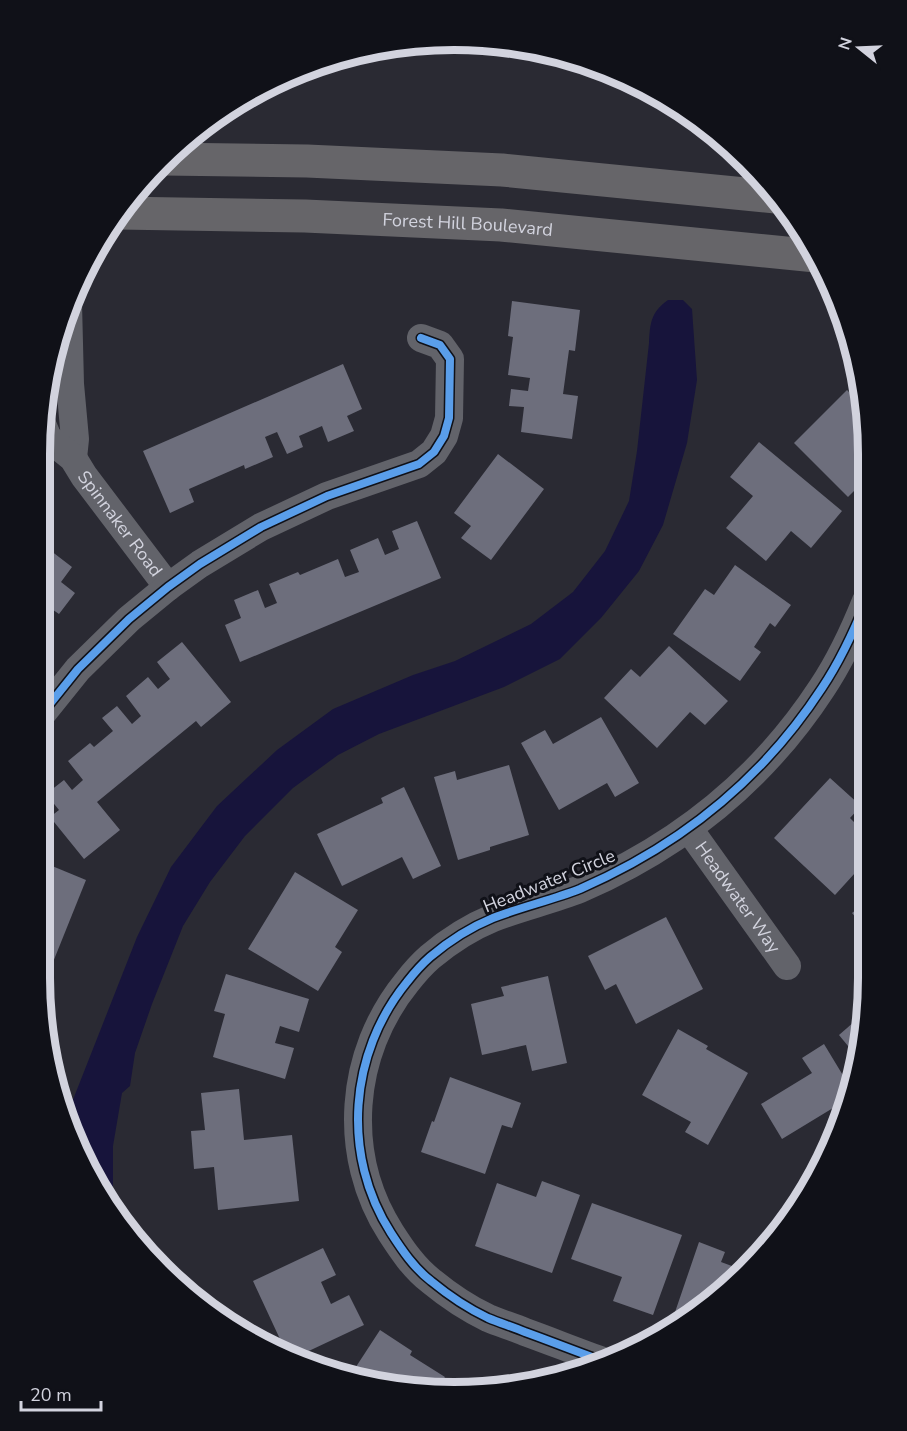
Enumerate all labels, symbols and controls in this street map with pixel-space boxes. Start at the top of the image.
north arrow [829,18,889,78]
text: N [833,35,858,53]
street label: Forest Hill Boulevard [382,208,554,242]
street label: Spinnaker Road [72,466,168,582]
street label: Headwater Way [690,837,787,959]
street label: Headwater Circle [479,844,619,918]
scale bar [21,1374,100,1412]
text: 20 m [30,1383,72,1407]

